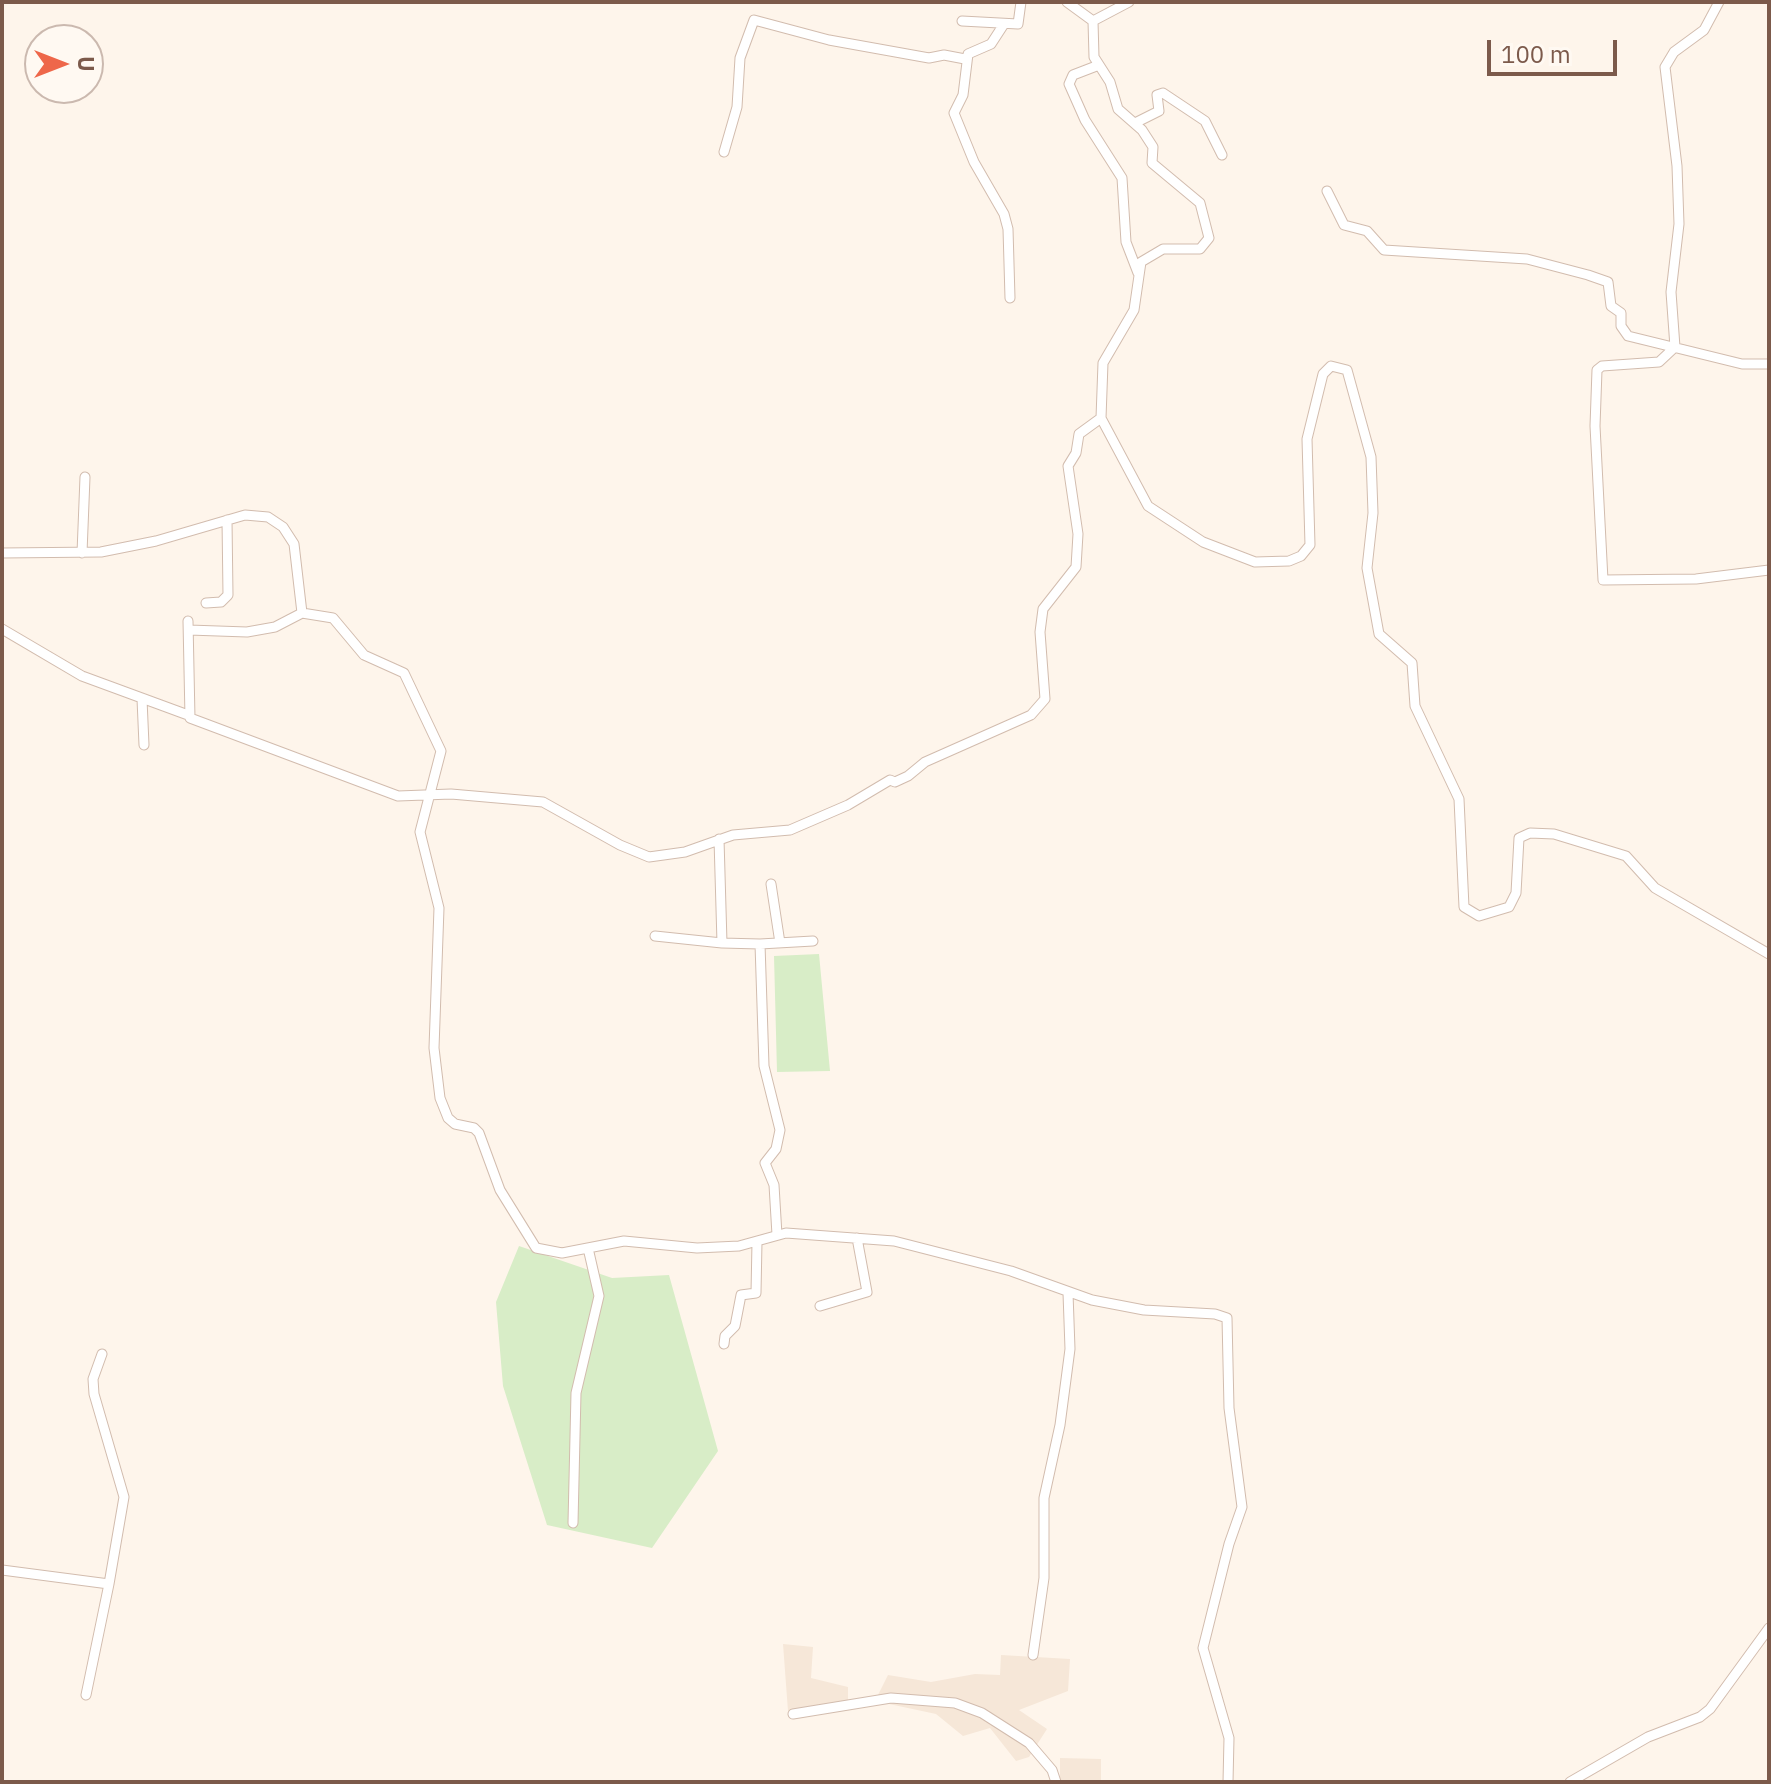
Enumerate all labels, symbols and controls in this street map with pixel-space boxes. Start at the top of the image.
north arrow [24,24,104,104]
scale bar [1491,24,1621,74]
text: 100 m [1501,38,1571,70]
text: U [72,56,101,72]

